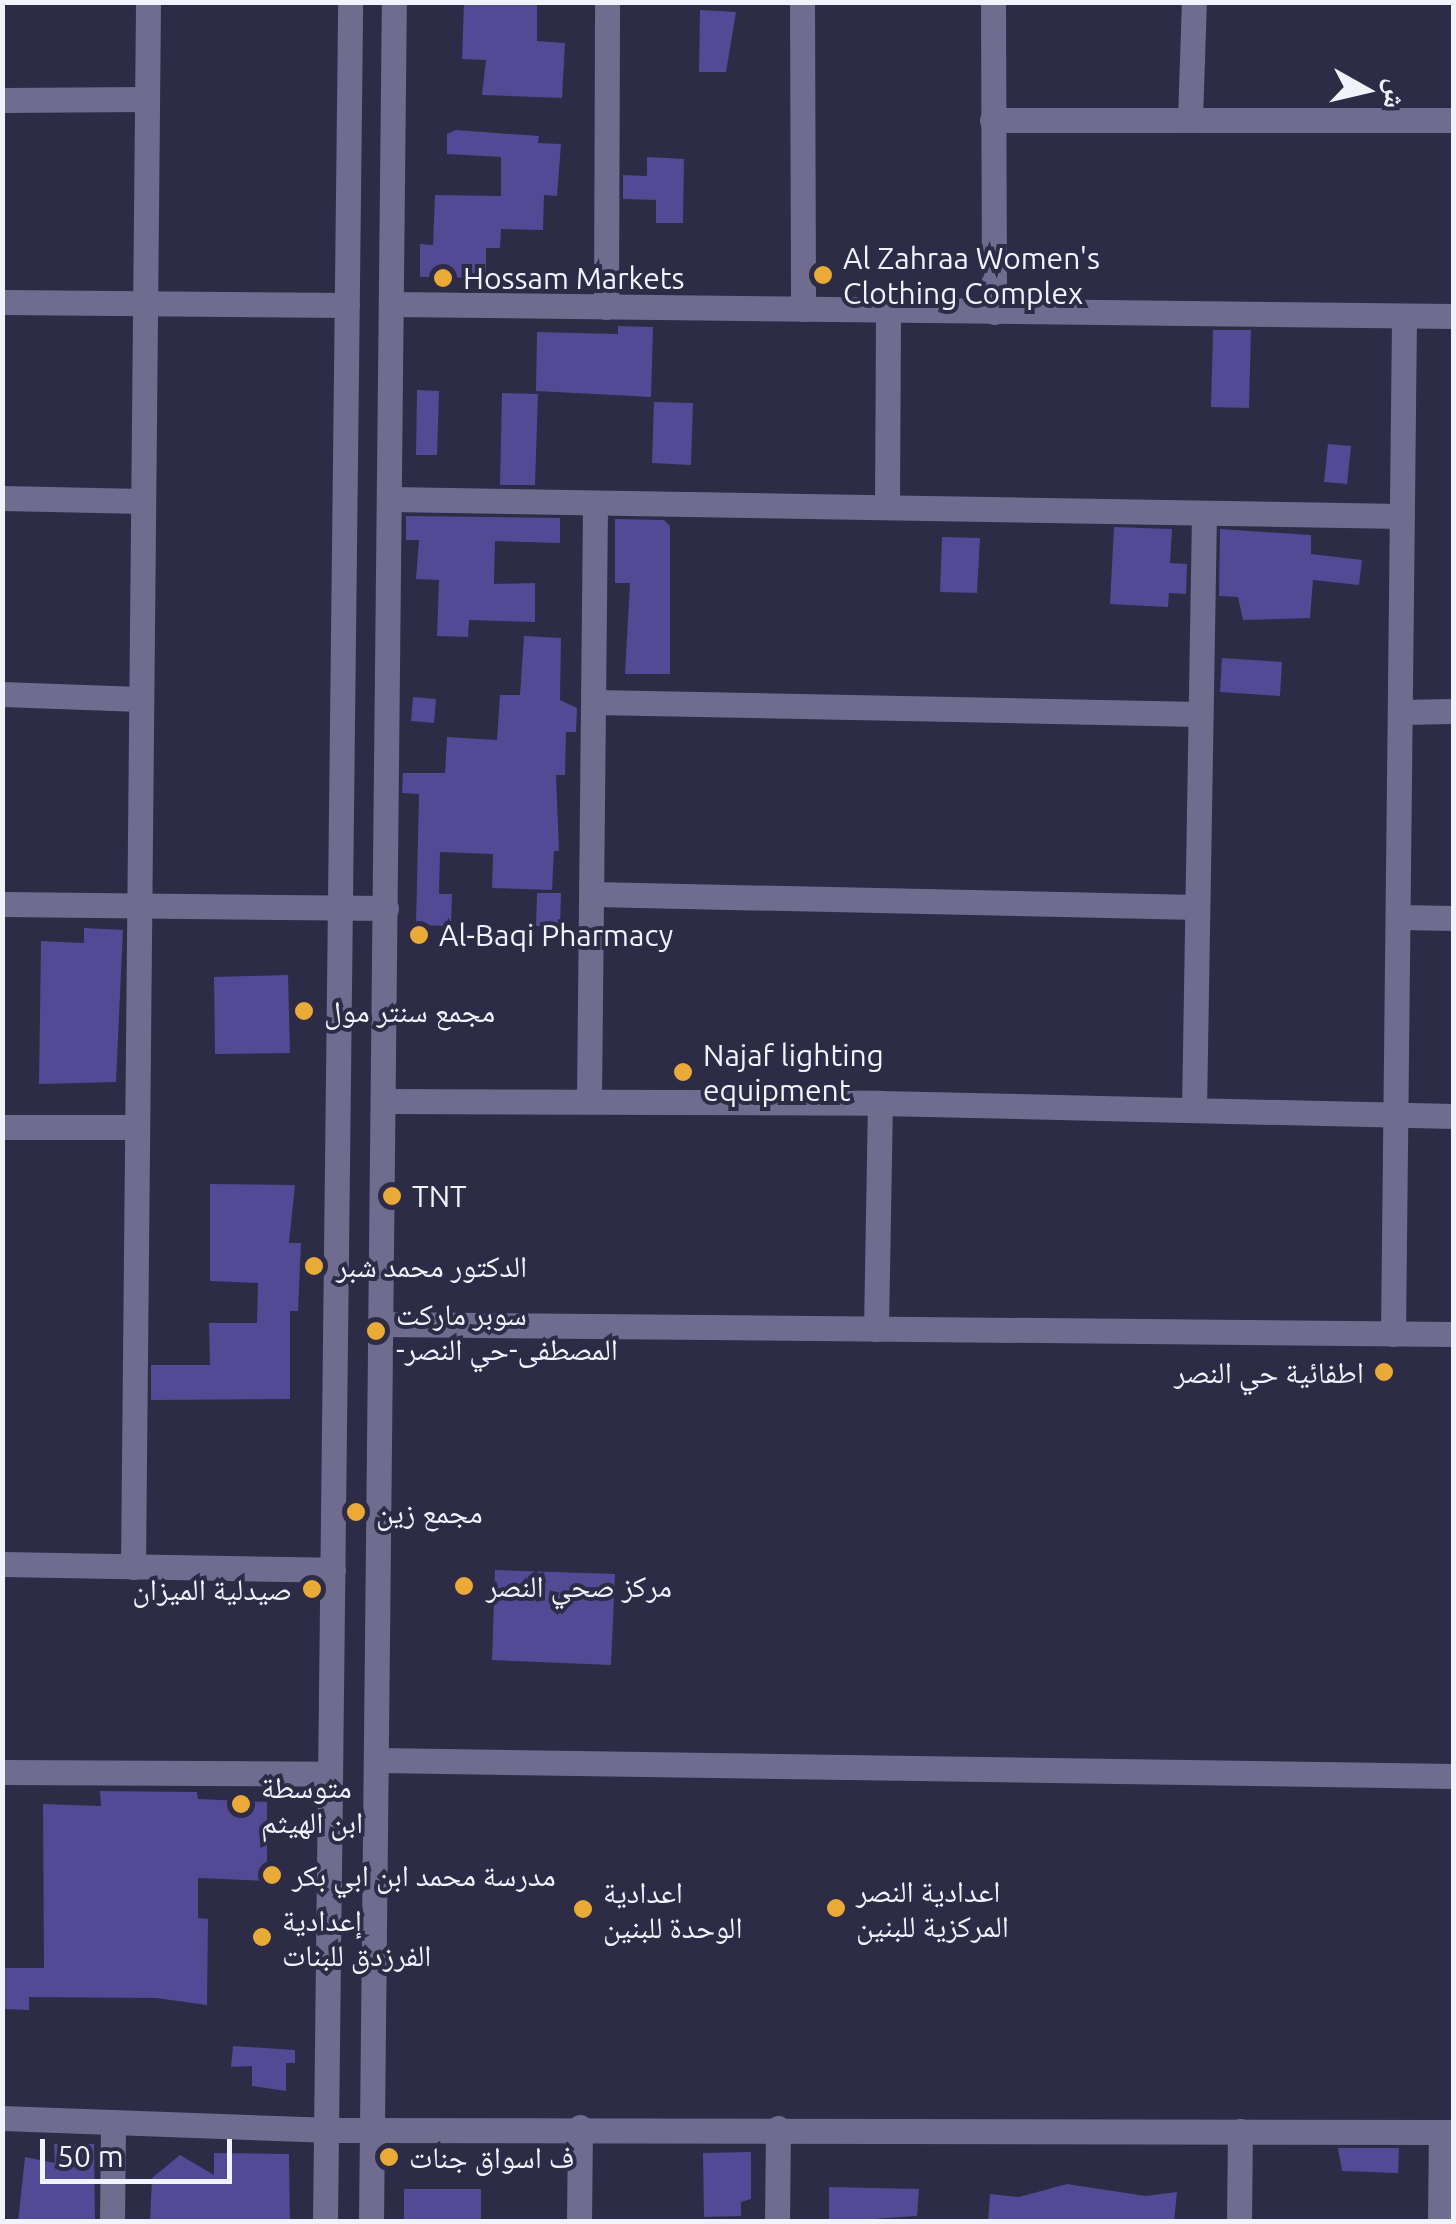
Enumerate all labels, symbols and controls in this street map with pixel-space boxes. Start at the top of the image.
north arrow [1316,40,1416,140]
text: ش [1379,77,1414,111]
place label: Al Zahraa Women's Clothing Complex [843,240,1100,310]
place label: Hossam Markets [463,260,685,296]
marker: Al Zahraa Women's Clothing Complex [812,264,834,286]
marker: Hossam Markets [432,267,454,289]
place label: Al-Baqi Pharmacy [439,917,673,953]
marker: Al-Baqi Pharmacy [408,924,430,946]
place label: مجمع سنتر مول [324,993,495,1029]
marker: مجمع سنتر مول [293,1000,315,1022]
place label: Najaf lighting equipment [703,1037,884,1108]
marker: Najaf lighting equipment [672,1061,694,1083]
place label: TNT [412,1178,467,1214]
marker: TNT [381,1185,403,1207]
place label: الدكتور محمد شبر [336,1248,527,1284]
marker: الدكتور محمد شبر [301,1253,327,1279]
place label: سوبر ماركت -المصطفى-حي النصر [396,1296,618,1366]
marker: سوبر ماركت -المصطفى-حي النصر [365,1320,387,1342]
place label: اطفائية حي النصر [1174,1354,1364,1390]
marker: اطفائية حي النصر [1373,1361,1395,1383]
place label: مجمع زين [376,1494,483,1530]
marker: مجمع زين [345,1501,367,1523]
place label: مركز صحي النصر [486,1568,672,1604]
place label: صيدلية الميزان [132,1571,292,1607]
marker: مركز صحي النصر [451,1573,477,1599]
marker: صيدلية الميزان [301,1578,323,1600]
place label: متوسطة ابن الهيثم [261,1769,363,1840]
marker: متوسطة ابن الهيثم [230,1793,252,1815]
place label: مدرسة محمد ابن ابي بكر [292,1857,556,1893]
marker: مدرسة محمد ابن ابي بكر [261,1864,283,1886]
place label: اعدادية النصر المركزية للبنين [856,1873,1009,1944]
place label: اعدادية الوحدة للبنين [603,1874,743,1944]
marker: اعدادية النصر المركزية للبنين [825,1897,847,1919]
marker: اعدادية الوحدة للبنين [572,1898,594,1920]
place label: إعدادية الفرزدق للبنات [282,1902,431,1972]
marker: إعدادية الفرزدق للبنات [251,1926,273,1948]
scale bar [45,2119,238,2181]
text: 50 m [57,2139,124,2173]
place label: ف اسواق جنات [409,2139,574,2175]
marker: ف اسواق جنات [378,2146,400,2168]

